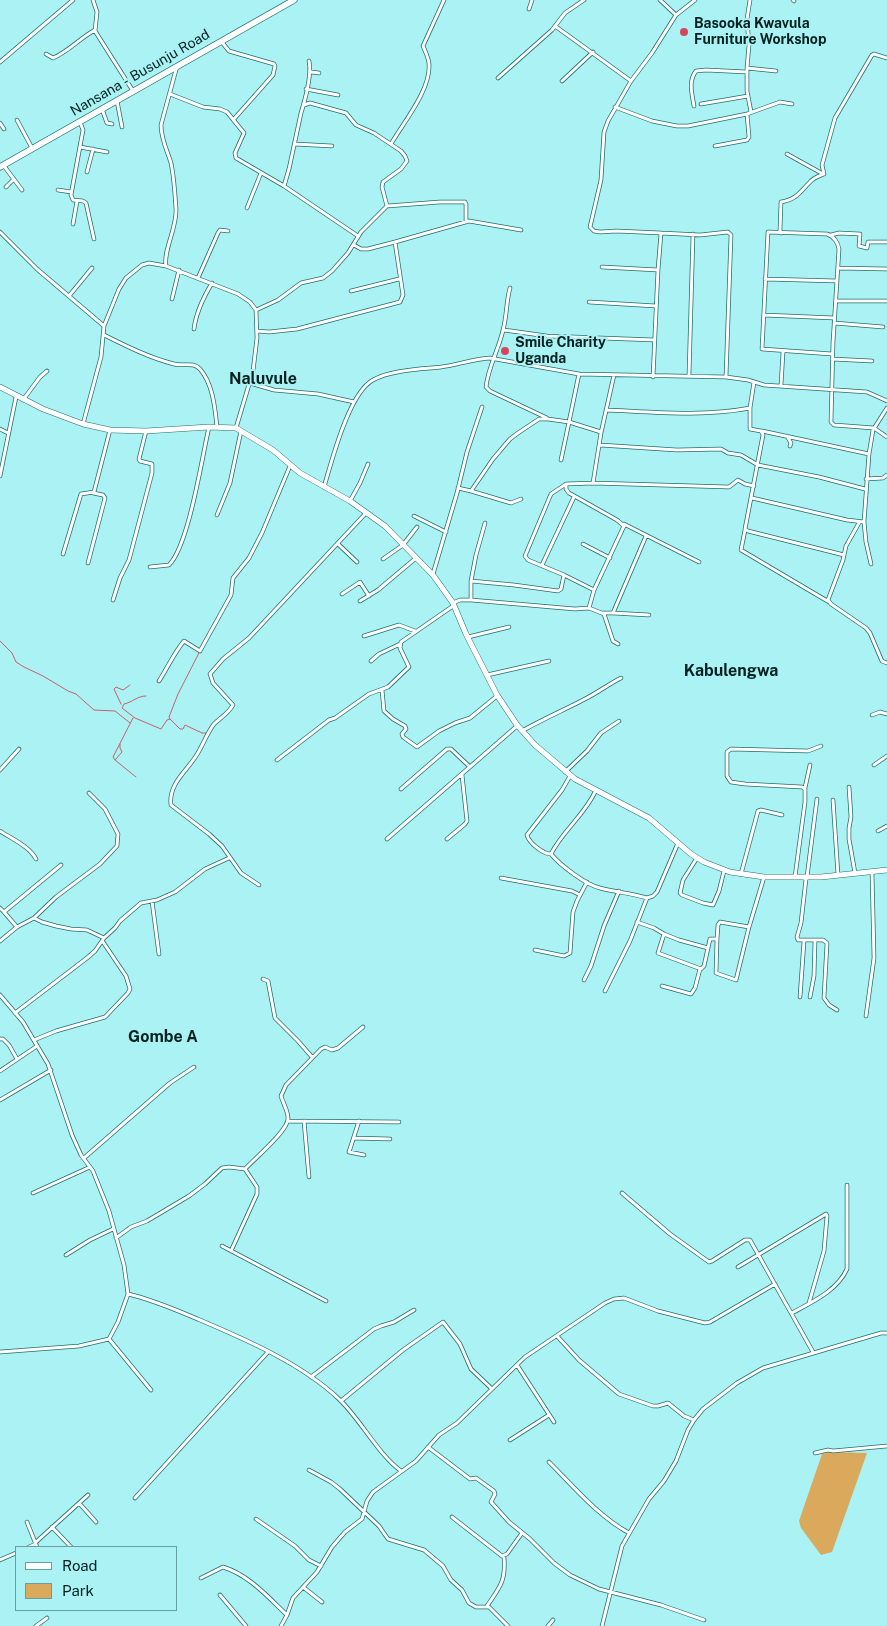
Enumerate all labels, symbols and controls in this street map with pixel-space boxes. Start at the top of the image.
place label: Basooka Kwavula Furniture Workshop [694,16,826,48]
street label: Nansana - Busunju Road [67,26,213,120]
marker: Basooka Kwavula Furniture Workshop [678,26,690,38]
place label: Smile Charity Uganda [515,335,606,368]
marker: Smile Charity Uganda [499,345,511,357]
district label: Naluvule [229,369,297,389]
district label: Kabulengwa [684,661,778,681]
district label: Gombe A [128,1027,198,1047]
legend [15,1546,178,1611]
text: Road [62,1557,98,1574]
text: Park [62,1582,94,1599]

